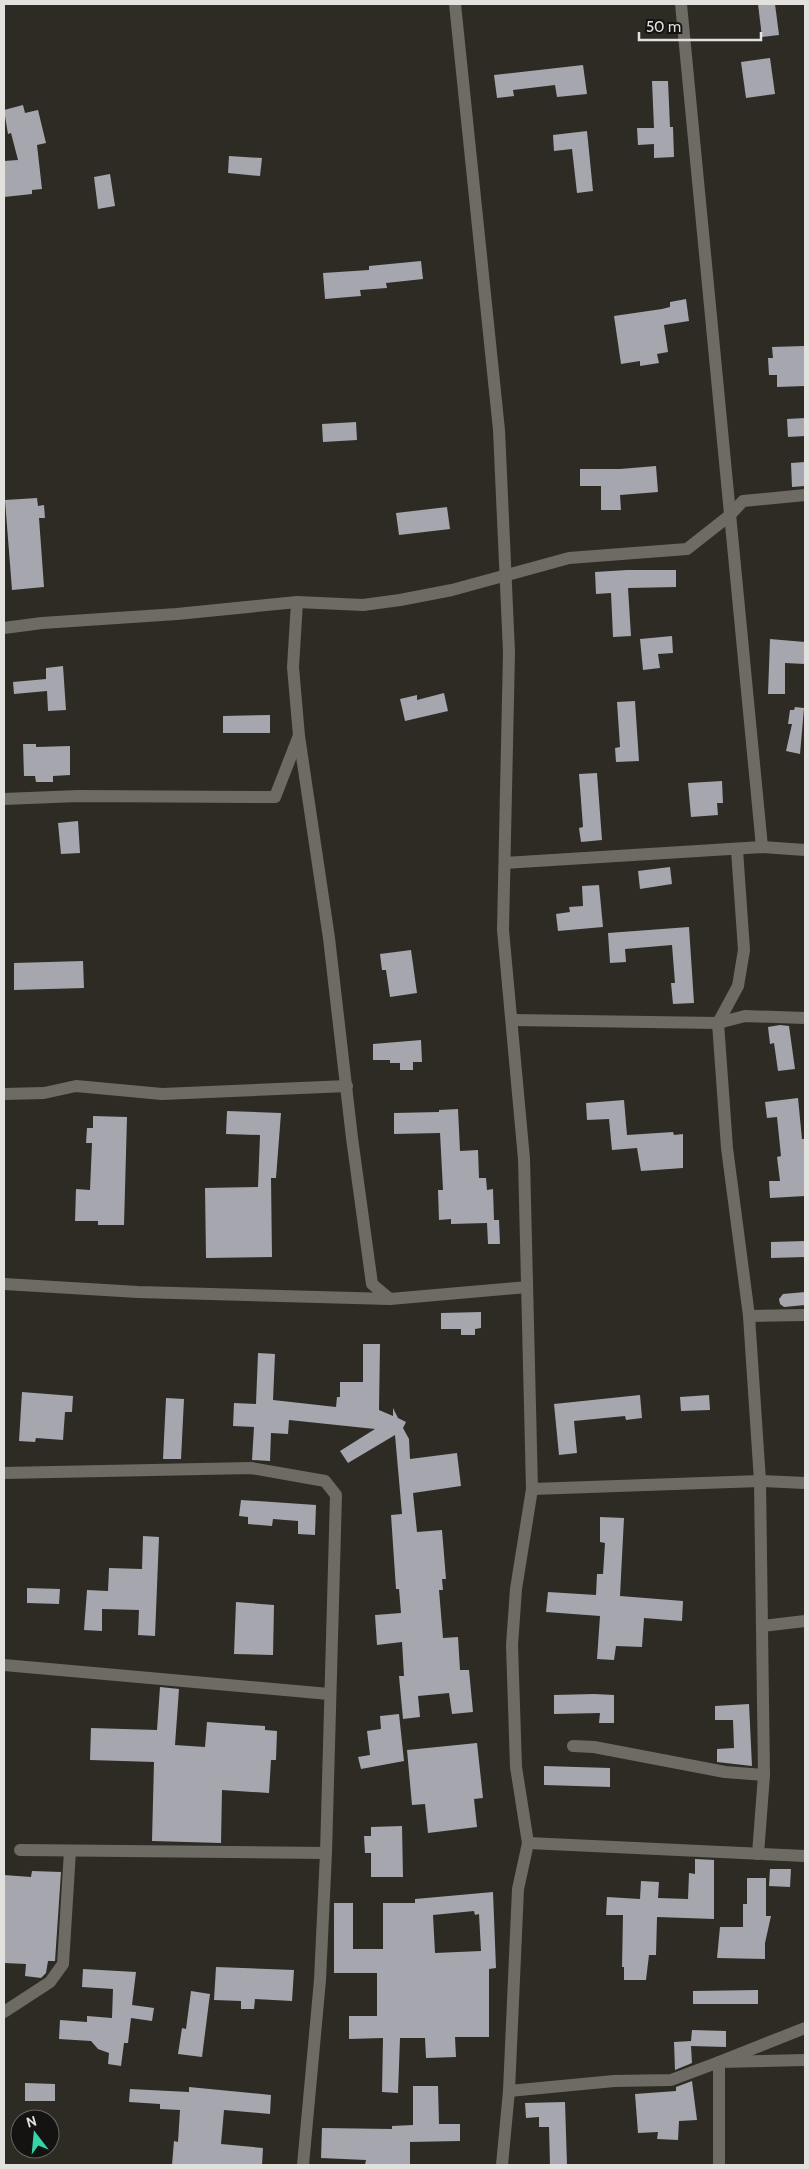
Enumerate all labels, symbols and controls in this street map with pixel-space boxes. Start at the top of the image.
scale bar [639,10,762,42]
text: 50 m [646,18,681,36]
north arrow [10,2109,60,2159]
text: N [24,2111,39,2132]

